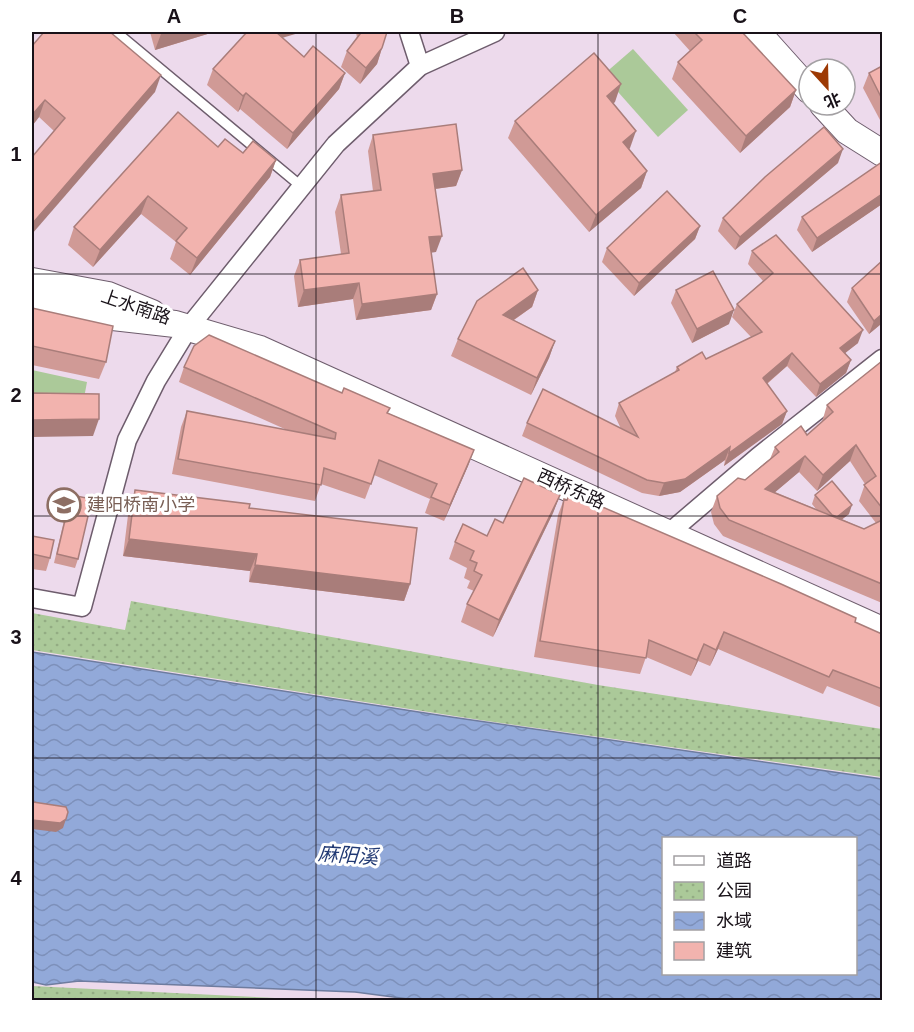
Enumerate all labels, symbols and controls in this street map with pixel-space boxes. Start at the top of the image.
text: A [167,5,181,27]
text: B [450,5,464,27]
text: C [733,5,747,27]
north arrow [797,57,857,117]
text: 北 [822,90,843,111]
text: 1 [10,143,22,165]
street label: 上水南路 [99,286,173,328]
text: 2 [10,384,22,406]
street label: 西桥东路 [534,465,608,513]
school or university icon: 建阳桥南小学 [46,487,82,523]
place label: 建阳桥南小学 [87,495,195,515]
text: 3 [10,626,22,648]
legend [662,837,857,975]
water label: 麻阳溪 [317,842,381,868]
text: 道路 [716,851,752,871]
text: 4 [10,867,22,889]
text: 公园 [716,881,752,901]
text: 水域 [716,911,752,931]
text: 建筑 [716,941,752,961]

